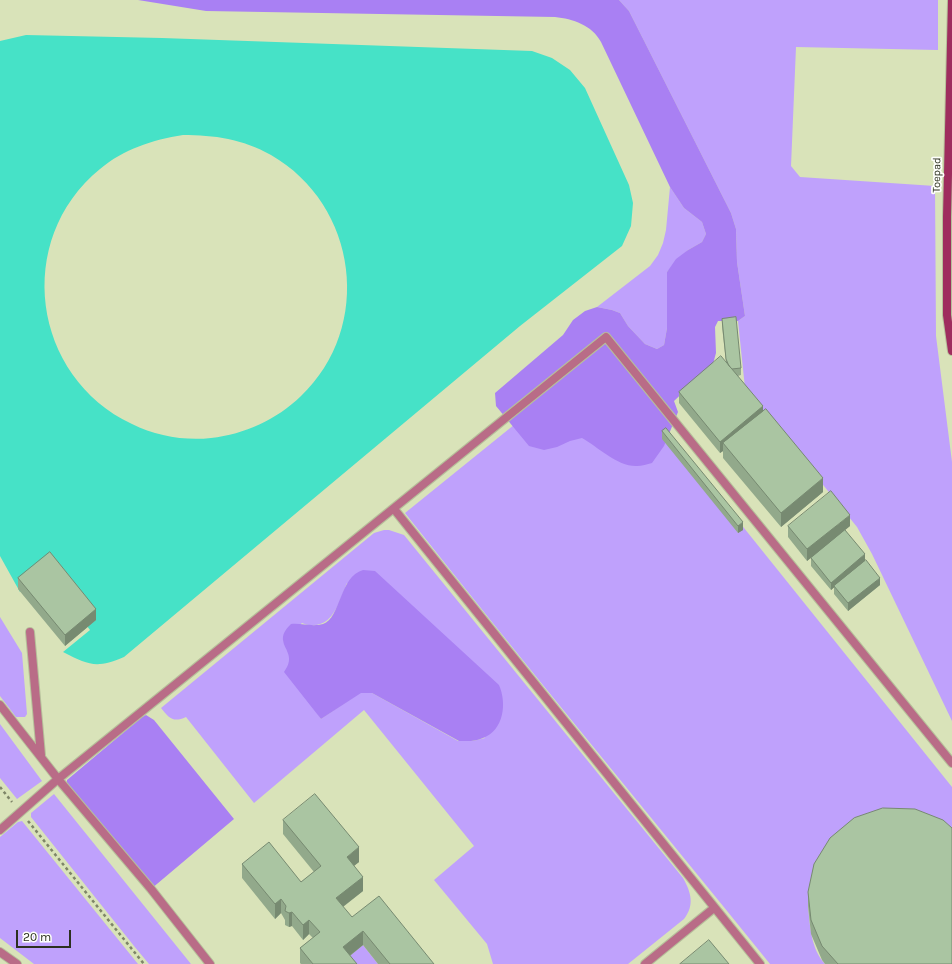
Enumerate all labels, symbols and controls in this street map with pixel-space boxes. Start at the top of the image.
street label: Toepad [930,157,944,193]
scale bar [18,922,73,948]
text: 20 m [23,930,51,944]

